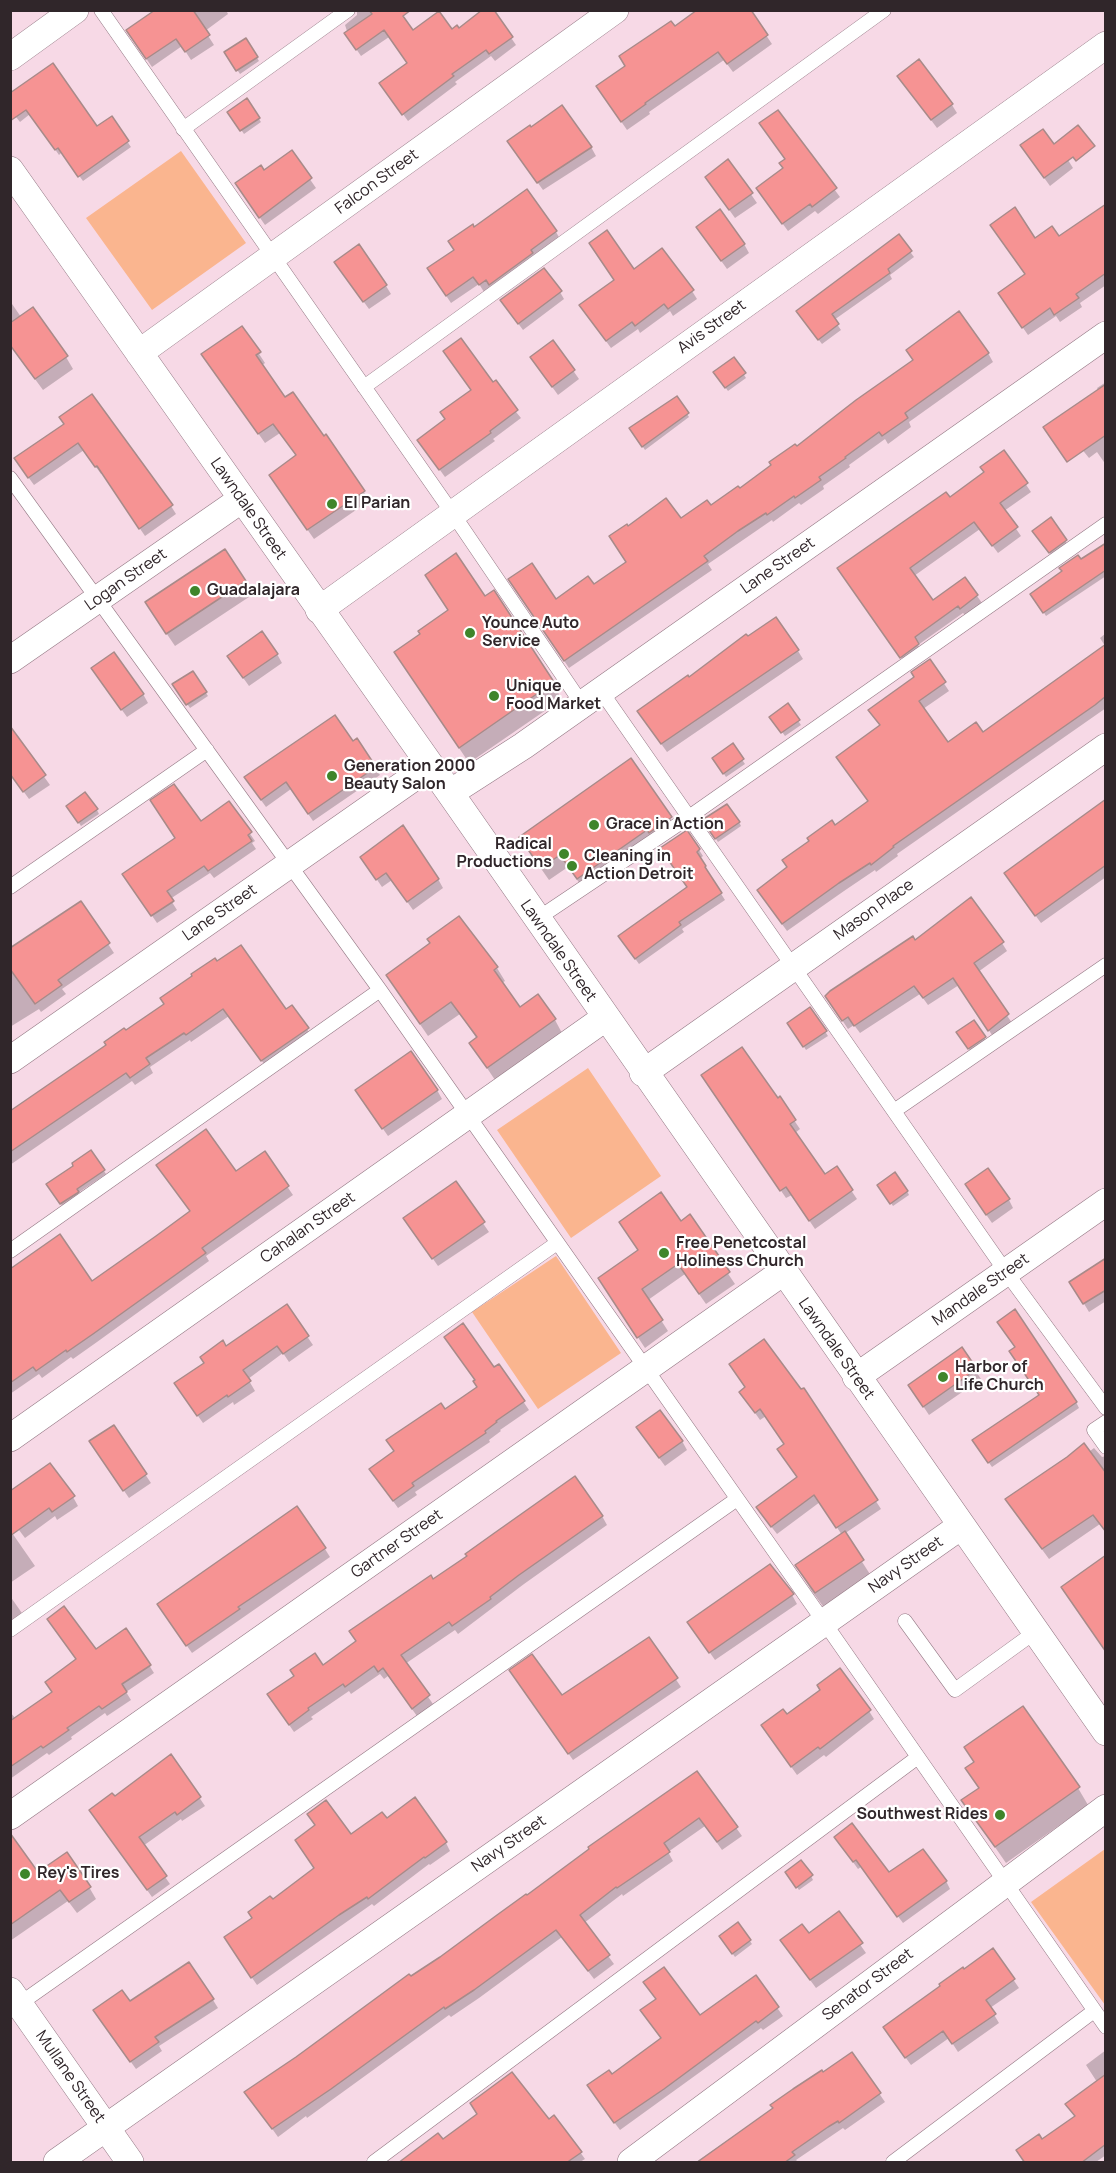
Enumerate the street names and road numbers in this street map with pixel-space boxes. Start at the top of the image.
street label: Falcon Street [332,145,422,219]
street label: Avis Street [674,296,750,358]
street label: Lawndale Street [206,454,290,564]
street label: Lane Street [737,533,819,599]
street label: Logan Street [81,545,171,615]
street label: Mason Place [830,875,918,945]
street label: Lane Street [179,880,261,946]
street label: Lawndale Street [516,896,600,1006]
street label: Cahalan Street [257,1188,359,1268]
street label: Mandale Street [929,1250,1033,1330]
street label: Lawndale Street [794,1294,878,1404]
street label: Gartner Street [348,1505,446,1583]
street label: Navy Street [865,1532,947,1598]
street label: Navy Street [468,1811,550,1877]
street label: Senator Street [819,1945,917,2025]
street label: Mullane Street [31,2027,109,2127]

